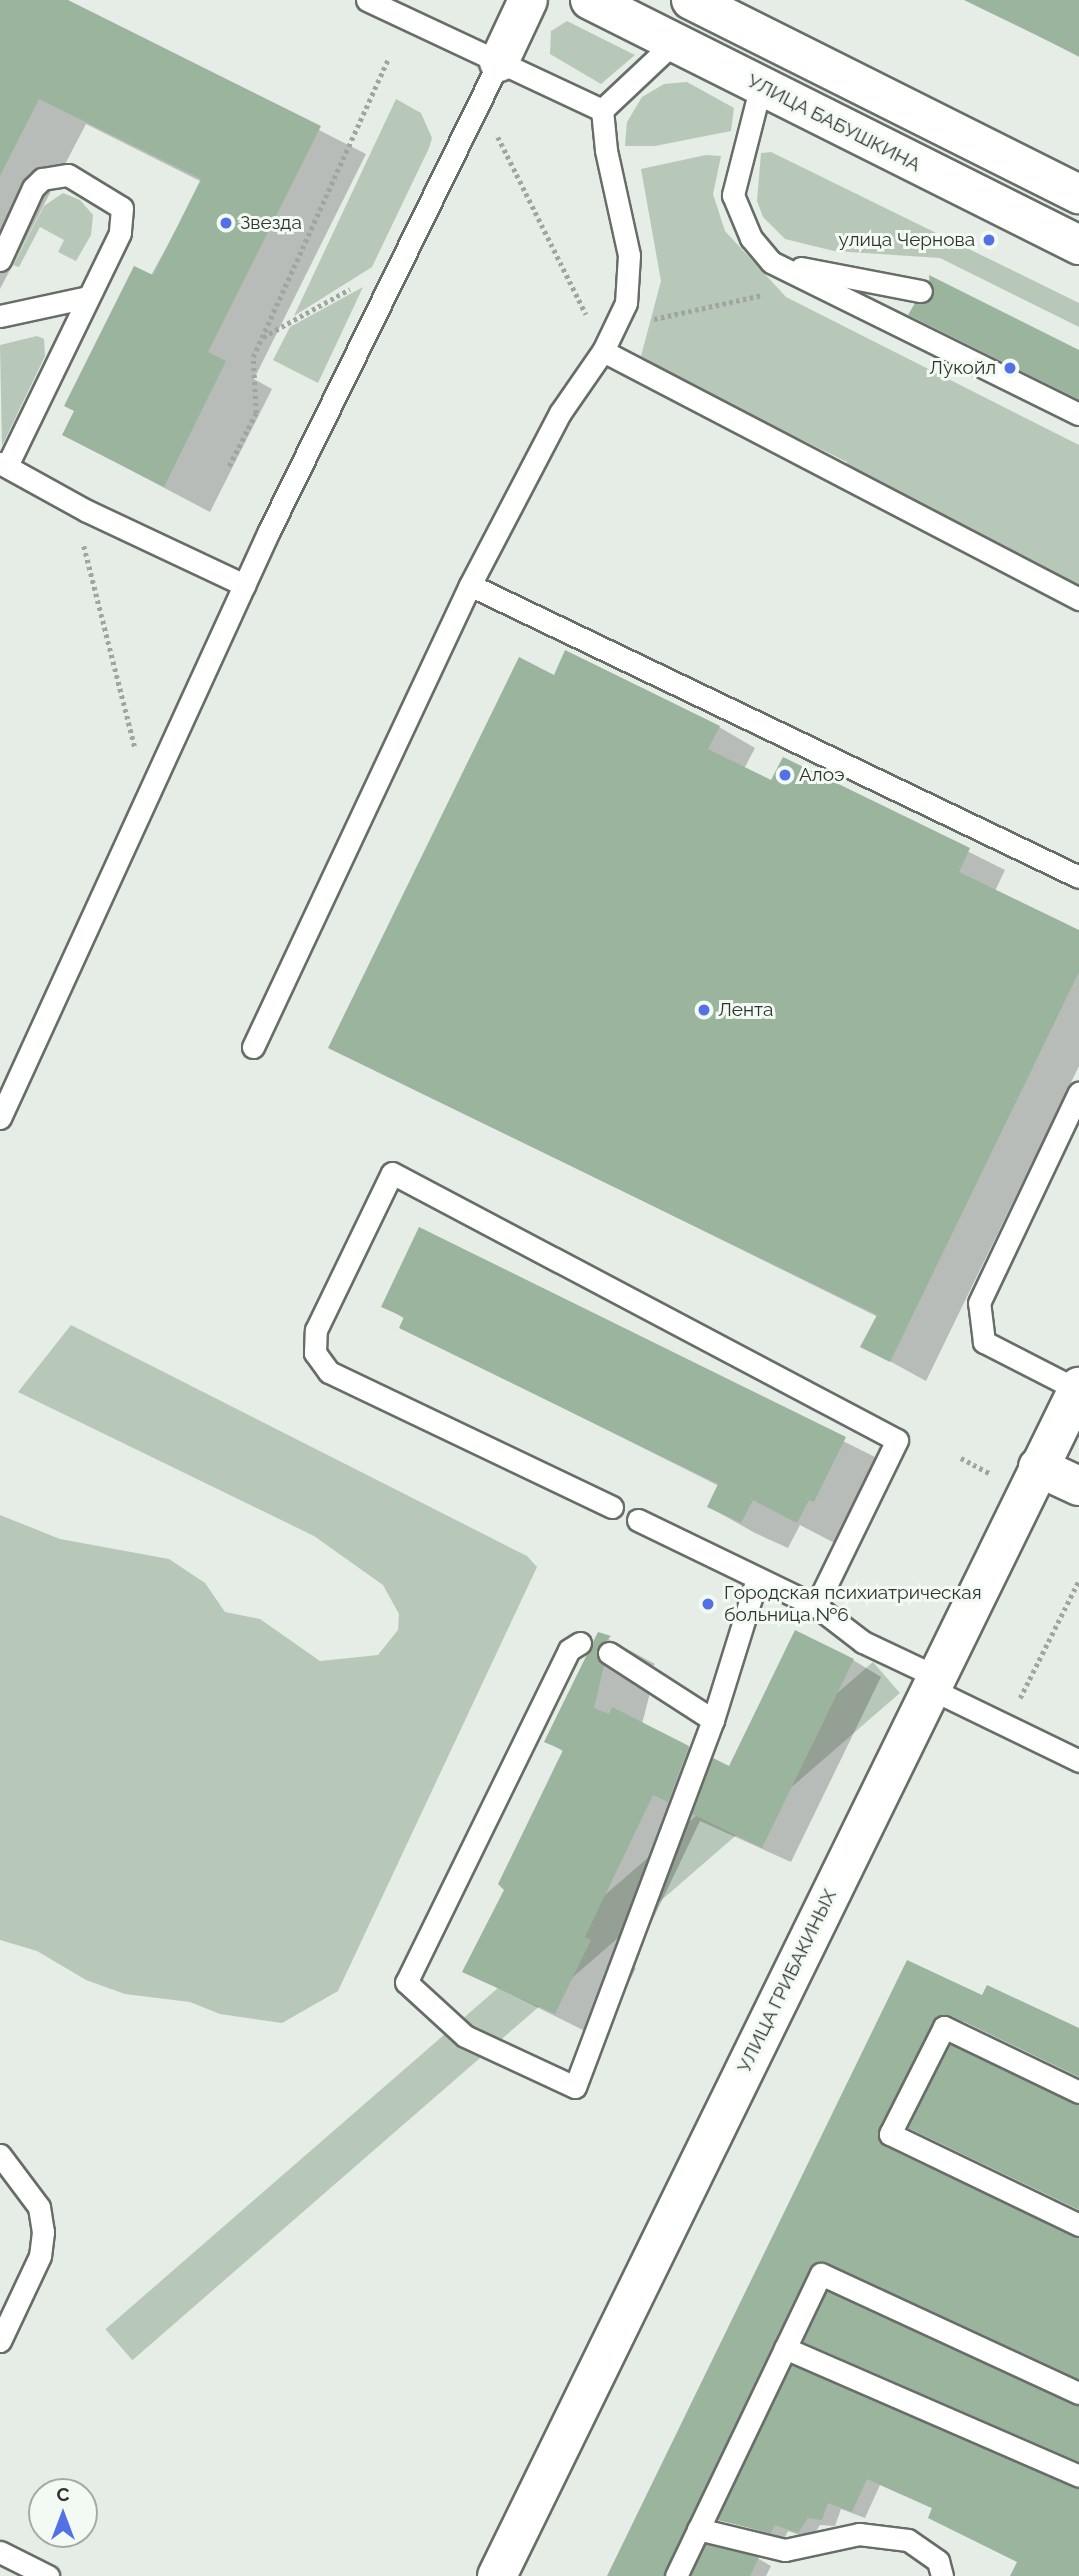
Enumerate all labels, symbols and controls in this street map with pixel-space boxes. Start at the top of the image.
street label: УЛИЦА БАБУШКИНА [743,69,925,177]
place label: Звезда [240,212,302,234]
marker: Звезда [218,215,234,231]
place label: улица Чернова [838,229,975,251]
marker: улица Чернова [981,232,997,248]
place label: Лукойл [929,357,996,379]
marker: Лукойл [1002,360,1018,376]
place label: Алоэ [799,764,845,786]
marker: Алоэ [777,767,793,783]
place label: Лента [718,999,773,1021]
marker: Лента [696,1002,712,1018]
place label: Городская психиатрическая больница №6 [724,1582,982,1626]
marker: Городская психиатрическая больница №6 [698,1594,718,1614]
street label: УЛИЦА ГРИБАКИНЫХ [733,1886,841,2076]
north arrow [28,2478,98,2548]
text: С [56,2483,70,2505]

